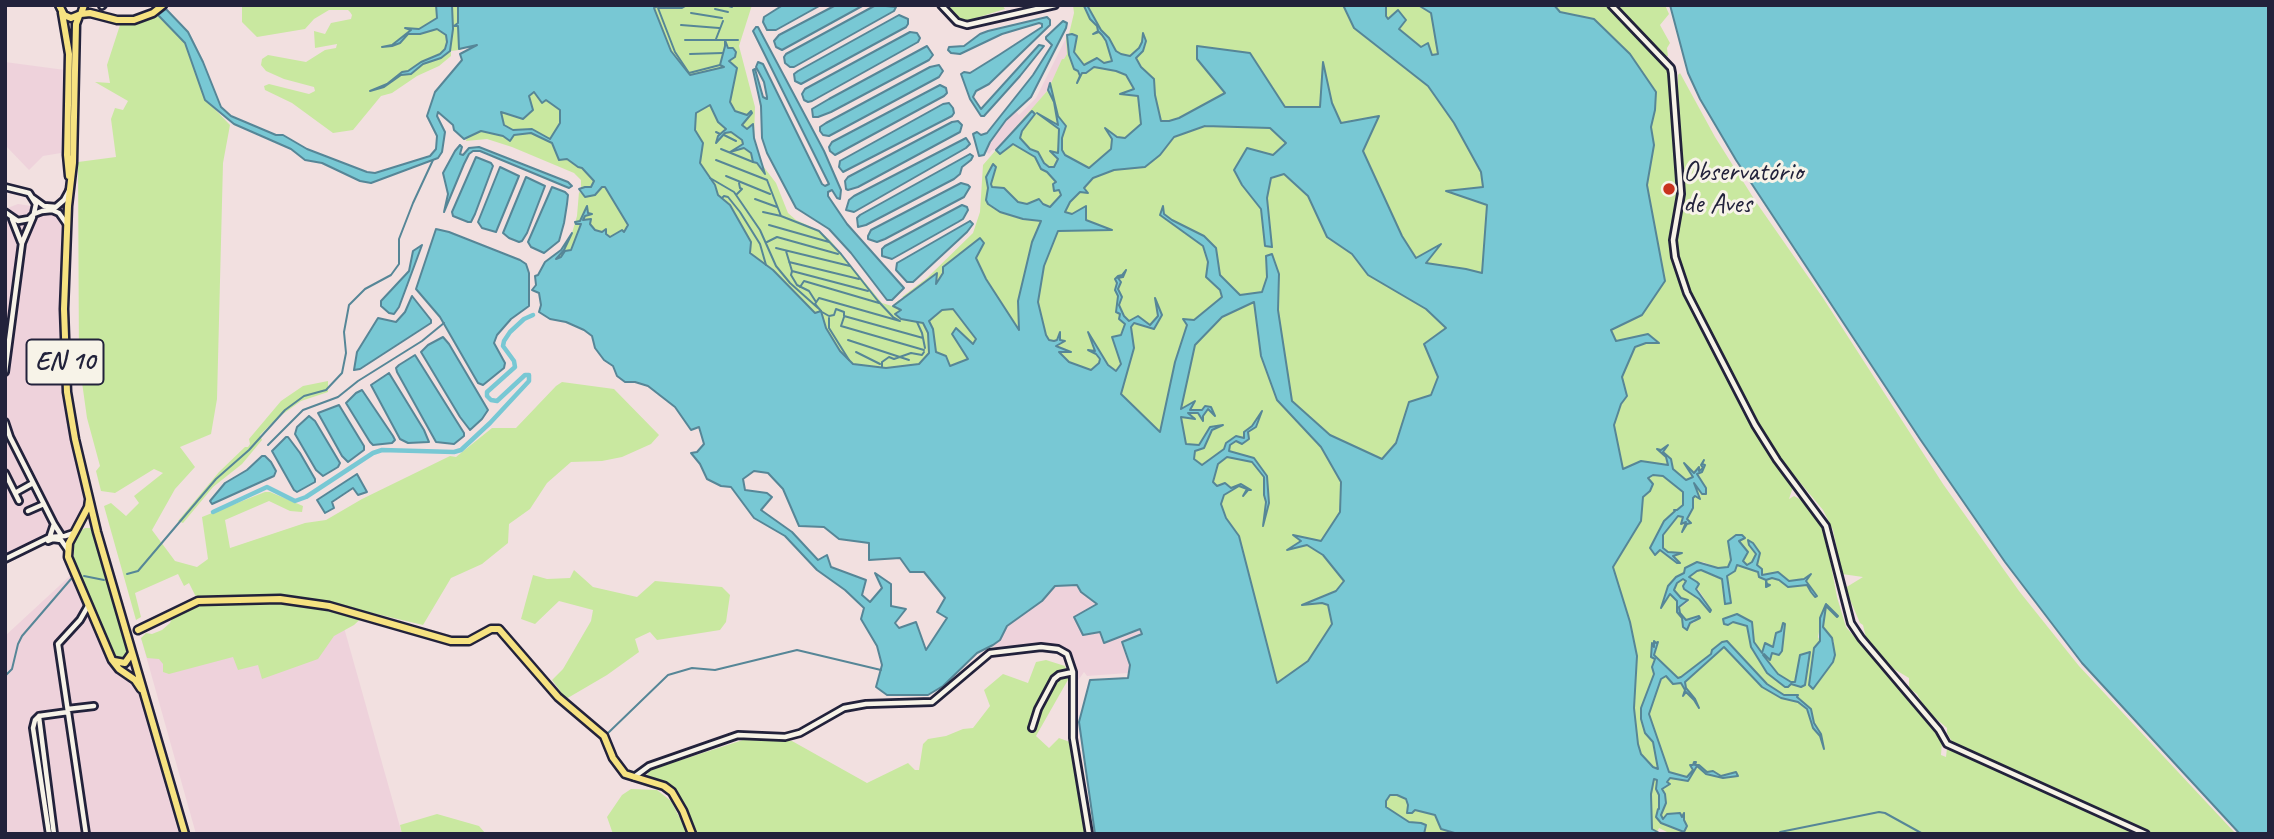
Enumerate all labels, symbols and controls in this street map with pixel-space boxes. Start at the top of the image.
place label: Observatório de Aves [1683,156,1803,222]
marker: Observatório de Aves [1661,181,1677,197]
road number: EN 10 [27,340,104,384]

